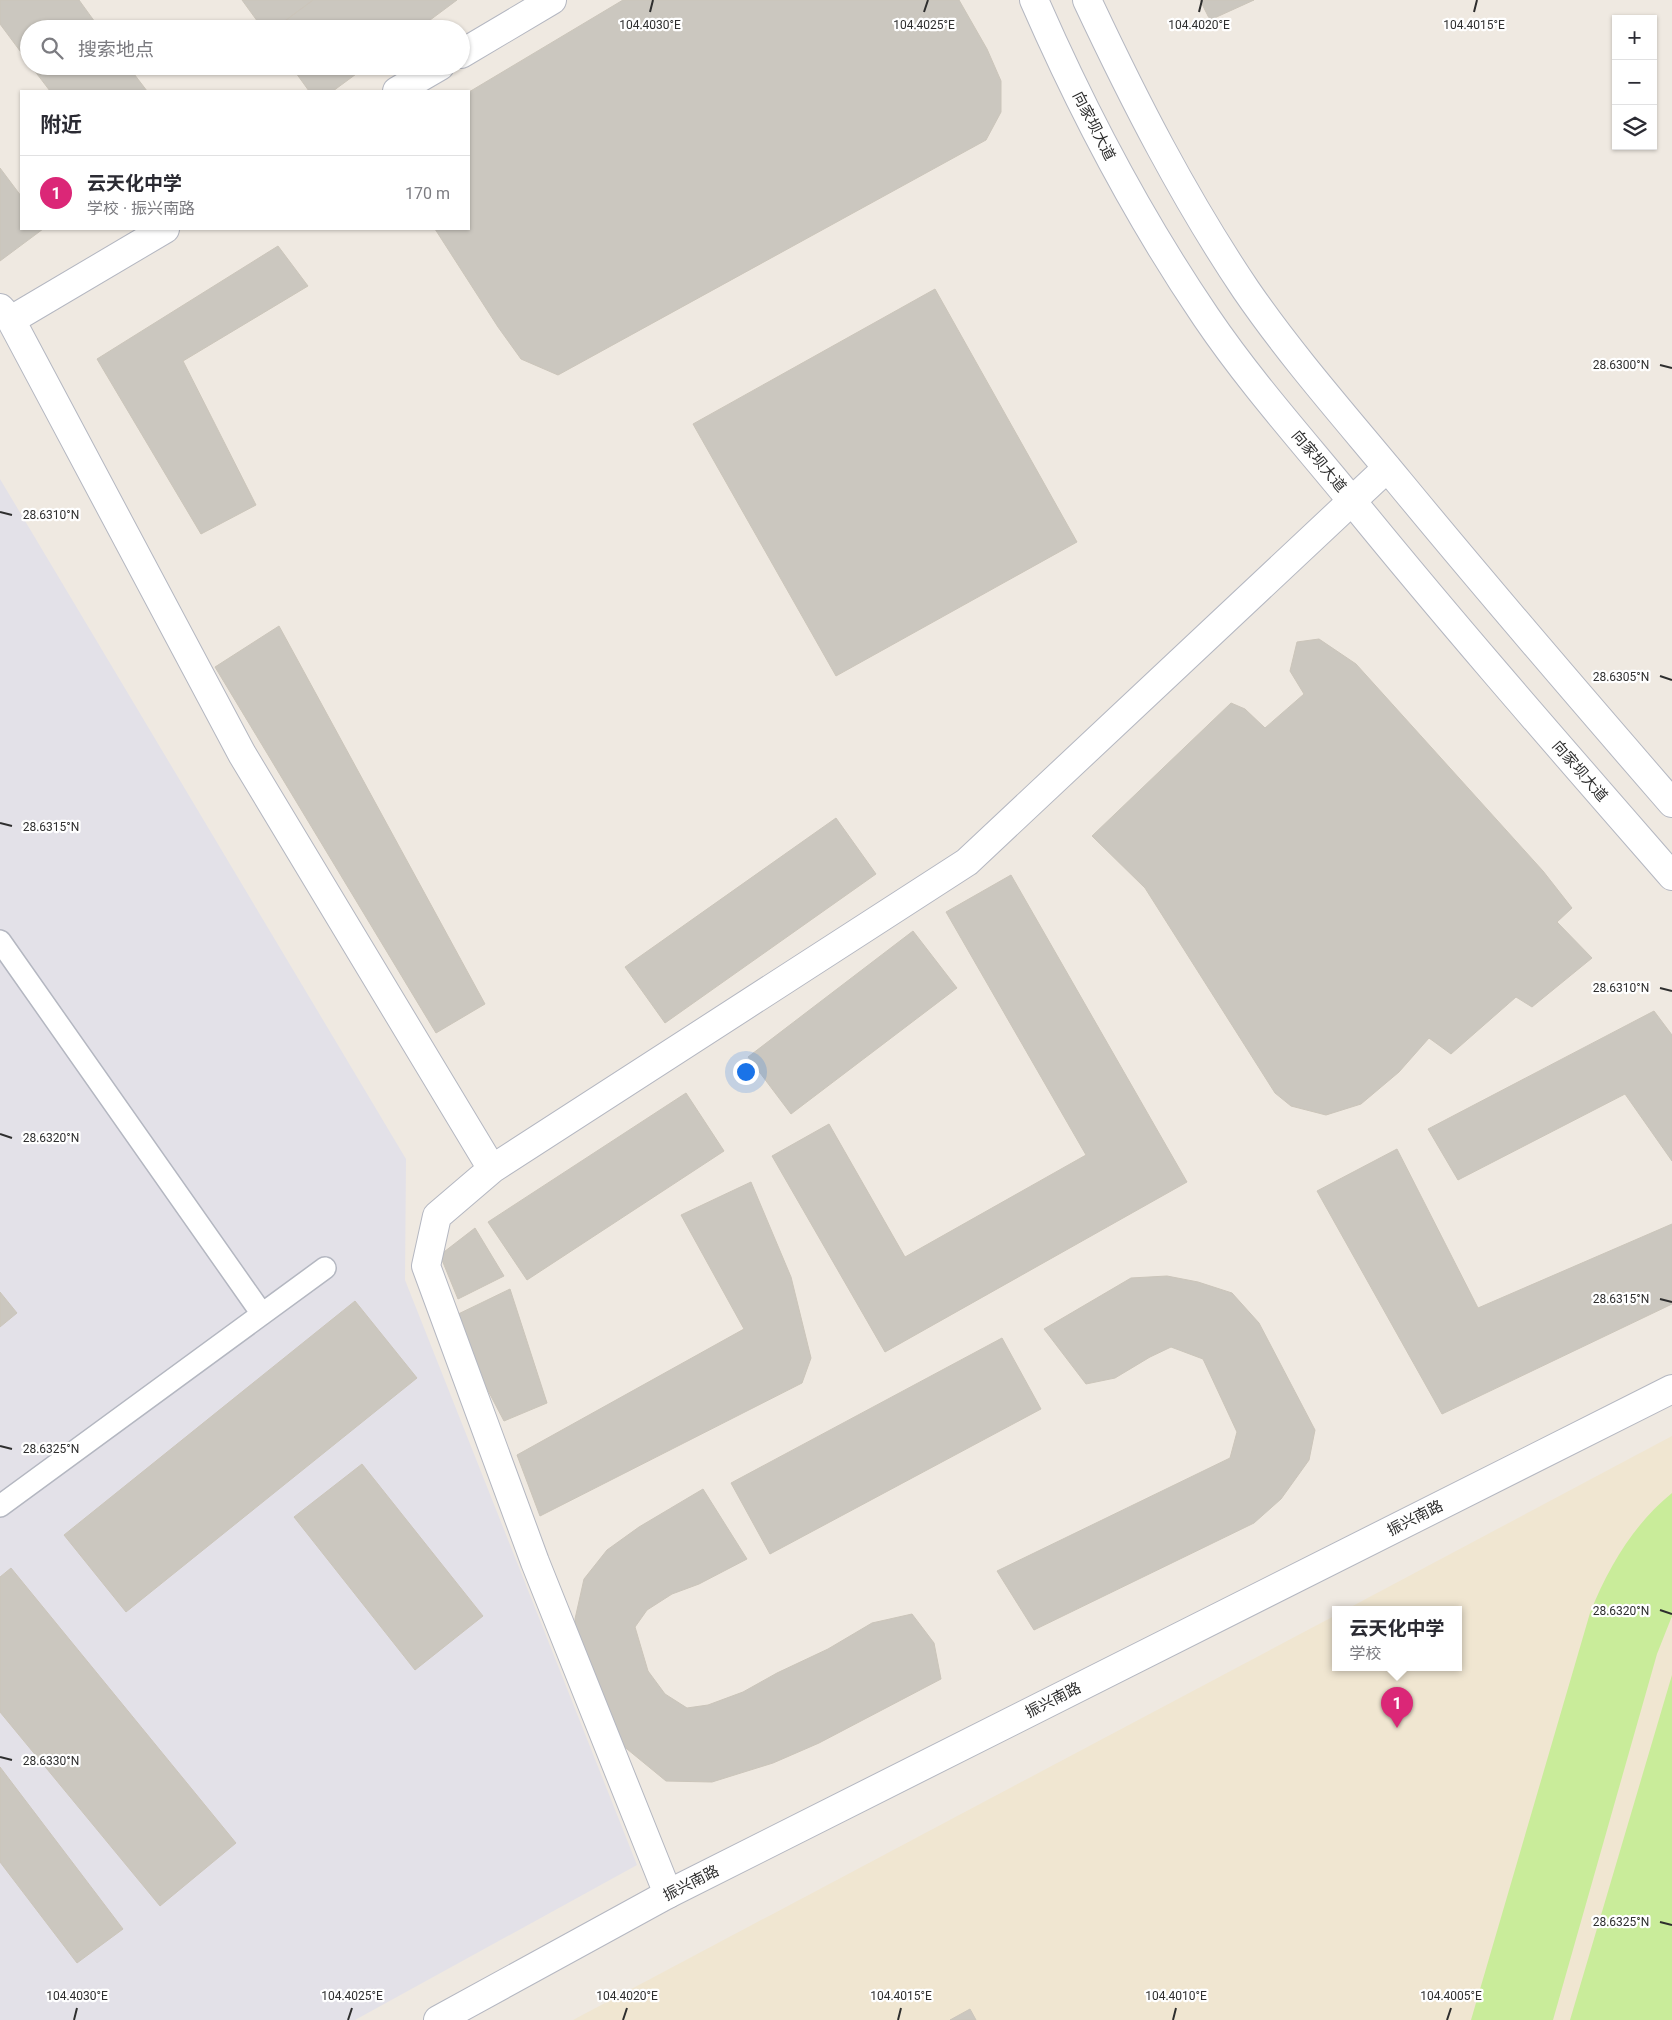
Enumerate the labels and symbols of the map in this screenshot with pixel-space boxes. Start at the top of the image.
text: 104.4030°E [619,18,681,32]
text: 104.4025°E [893,18,955,32]
text: 104.4020°E [1168,18,1230,32]
text: 104.4015°E [1443,18,1505,32]
street label: 向家坝大道 [1069,88,1119,164]
text: 28.6300°N [1593,358,1649,372]
street label: 向家坝大道 [1288,426,1350,496]
text: 28.6310°N [23,508,79,522]
text: 28.6305°N [1593,670,1649,684]
street label: 向家坝大道 [1549,737,1611,805]
text: 28.6315°N [23,820,79,834]
text: 28.6310°N [1593,981,1649,995]
your location [733,1059,759,1085]
text: 28.6320°N [23,1131,79,1145]
text: 28.6315°N [1593,1292,1649,1306]
text: 28.6325°N [23,1442,79,1456]
street label: 振兴南路 [1384,1496,1446,1540]
text: 28.6320°N [1593,1604,1649,1618]
street label: 振兴南路 [1022,1678,1084,1722]
pin: 1 [1381,1687,1413,1728]
text: 28.6330°N [23,1754,79,1768]
street label: 振兴南路 [660,1861,722,1905]
text: 28.6325°N [1593,1915,1649,1929]
text: 104.4030°E [46,1989,108,2003]
text: 104.4025°E [321,1989,383,2003]
text: 104.4020°E [596,1989,658,2003]
text: 104.4015°E [870,1989,932,2003]
text: 104.4010°E [1145,1989,1207,2003]
text: 104.4005°E [1420,1989,1482,2003]

